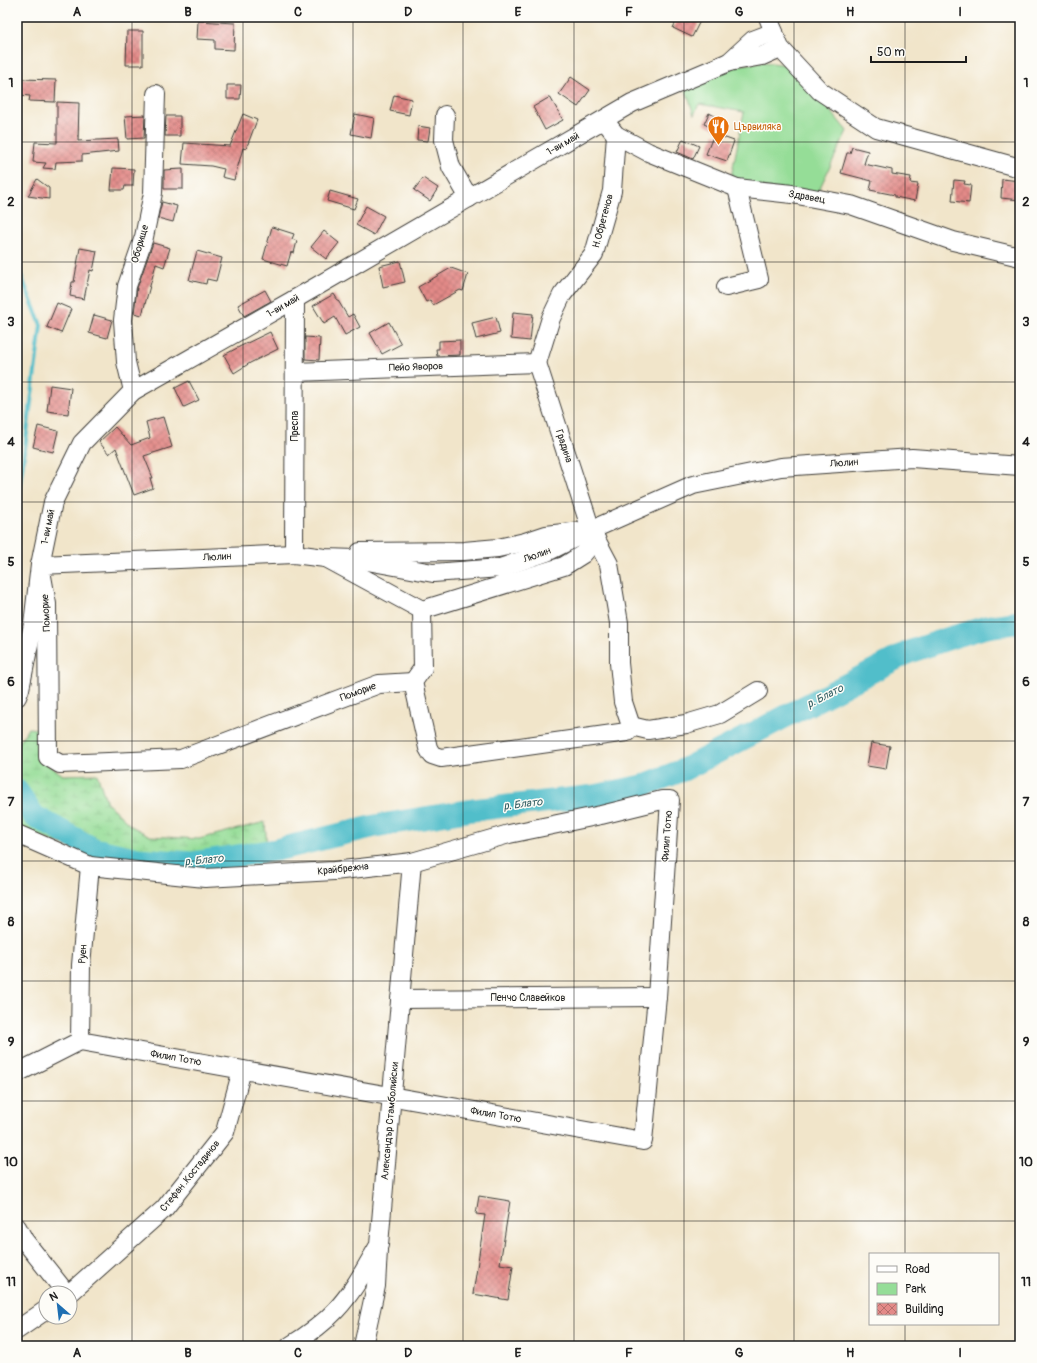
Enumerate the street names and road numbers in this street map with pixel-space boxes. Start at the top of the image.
street label: 1-ви май [545,130,582,158]
street label: Здравец [787,188,827,206]
street label: Н.Обретенов [590,193,616,249]
street label: Оборище [129,223,151,265]
street label: 1-ви май [265,292,302,320]
street label: Пейо Яворов [389,360,443,374]
street label: Преспа [289,410,301,441]
street label: Градина [553,428,575,464]
street label: Люлин [828,456,859,470]
street label: 1-ви май [39,508,57,546]
street label: Люлин [521,544,552,566]
street label: Люлин [201,550,232,564]
street label: Поморие [39,594,53,632]
street label: Поморие [338,680,378,704]
street label: Филип Тотю [659,810,675,862]
street label: Крайбрежна [317,860,370,878]
street label: Руен [76,944,90,964]
street label: Пенчо Славейков [491,992,565,1004]
street label: Филип Тотю [149,1048,203,1068]
street label: Александър Стамболийски [379,1061,401,1180]
street label: Филип Тотю [469,1105,523,1125]
street label: Стефан .Костадинов [157,1138,223,1214]

